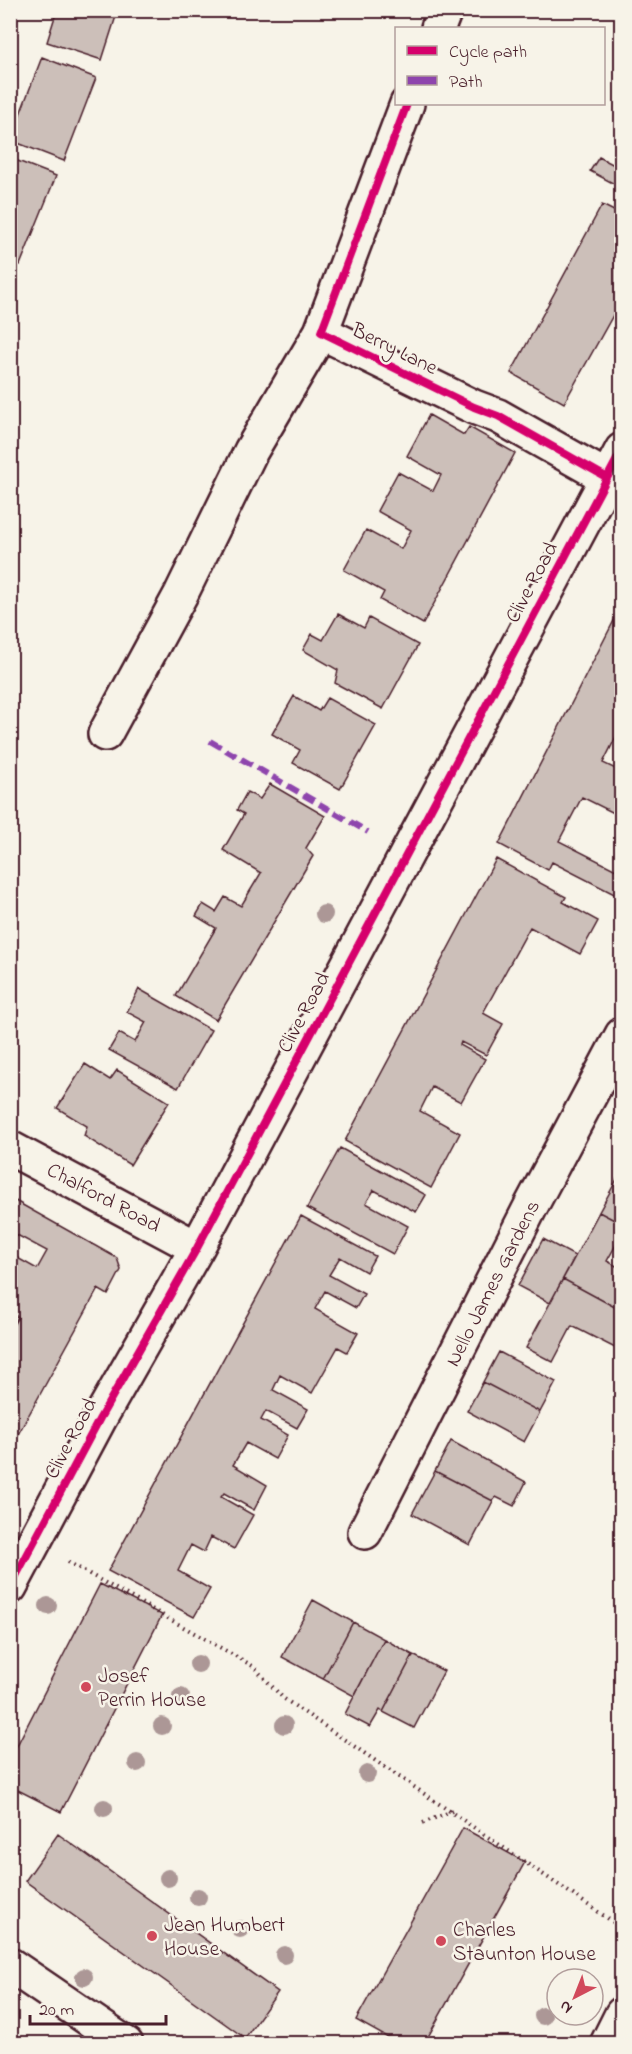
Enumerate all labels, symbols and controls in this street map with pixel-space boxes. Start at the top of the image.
legend [395,27,605,105]
text: Cycle path [449,40,527,66]
text: Path [449,70,483,96]
street label: Berry Lane [344,316,443,386]
street label: Clive Road [499,537,567,629]
street label: Clive Road [271,967,339,1059]
street label: Chalford Road [41,1156,165,1241]
street label: Nello James Gardens [439,1195,549,1372]
street label: Clive Road [38,1393,106,1485]
place label: Josef Perrin House [98,1662,206,1716]
marker: Josef Perrin House [79,1680,93,1694]
place label: Jean Humbert House [164,1911,285,1965]
place label: Charles Staunton House [453,1916,597,1970]
marker: Jean Humbert House [145,1929,159,1943]
marker: Charles Staunton House [434,1934,448,1948]
north arrow [545,1967,605,2027]
scale bar [30,1988,166,2026]
text: N [554,1994,578,2019]
text: 20 m [39,1998,74,2024]

